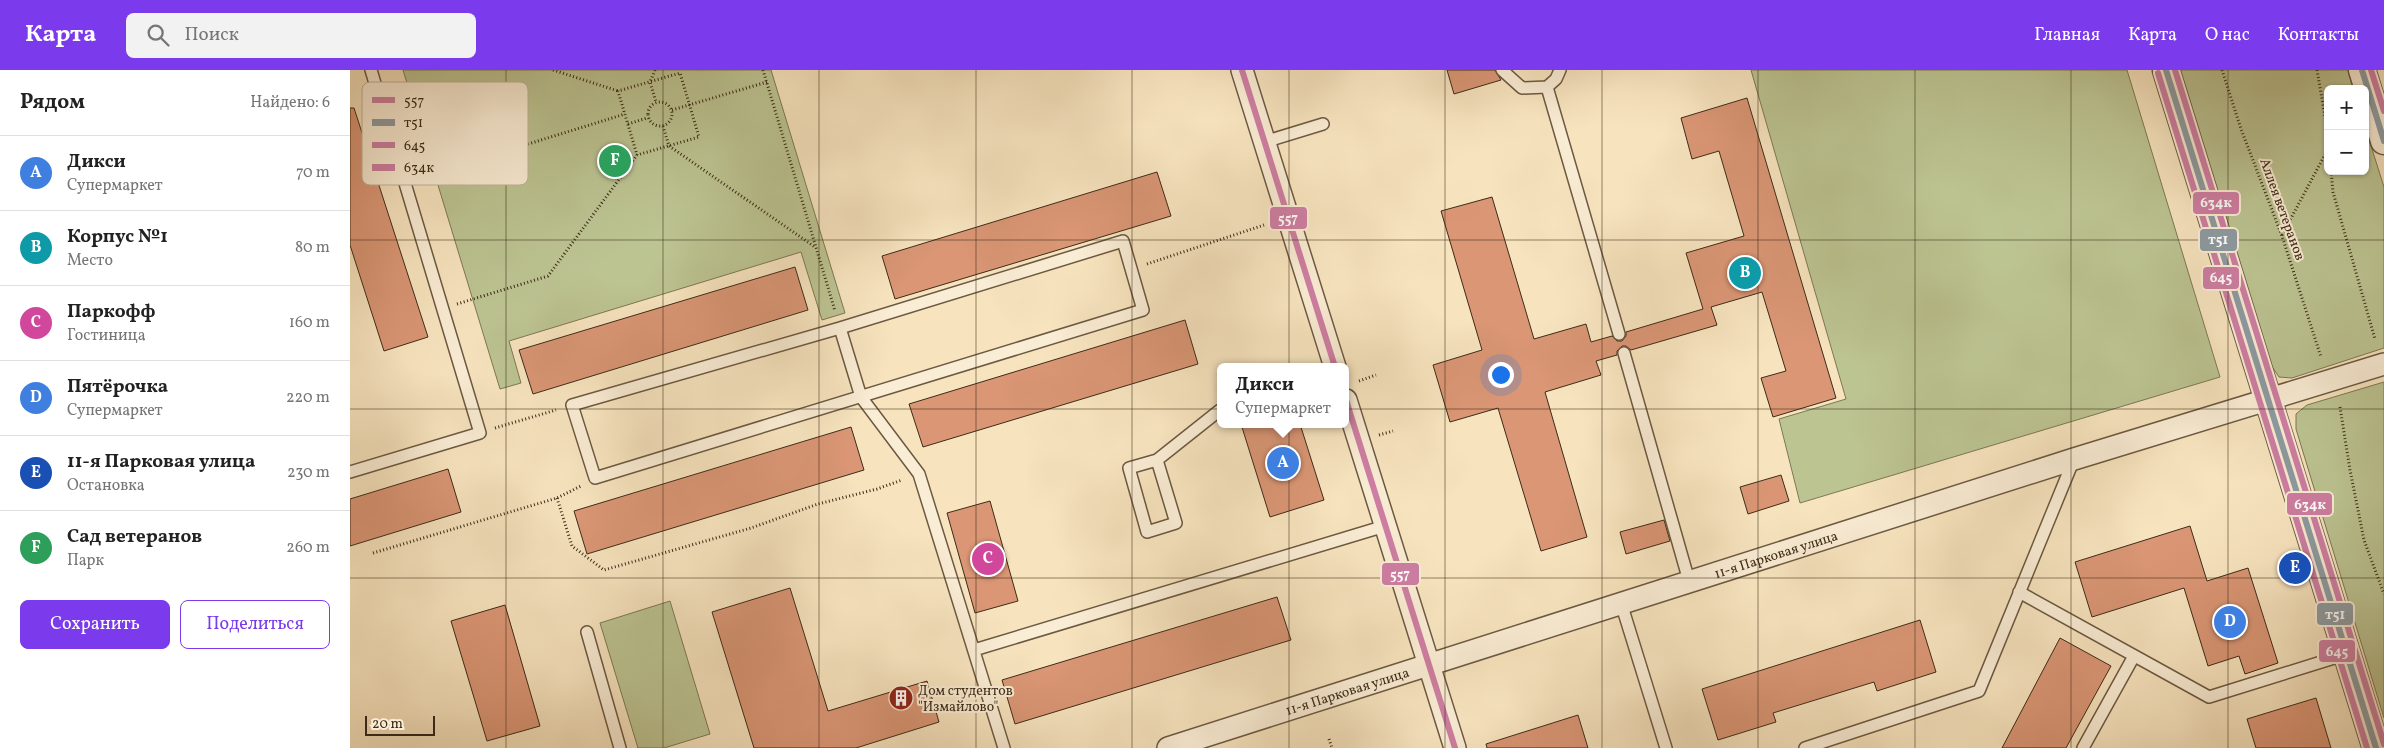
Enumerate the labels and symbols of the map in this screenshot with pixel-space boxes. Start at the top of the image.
legend [362,82,528,185]
text: 557 [404,92,424,111]
text: т51 [404,114,423,133]
text: 645 [404,137,425,156]
pin: F [599,142,631,180]
street label: Аллея ветеранов [2254,156,2309,263]
text: 634к [404,159,434,178]
line badge: 634к [2192,191,2240,215]
text: 634к [2200,194,2232,213]
line badge: 557 [1269,206,1308,230]
text: 557 [1278,210,1298,229]
line badge: т51 [2199,228,2238,252]
text: т51 [2208,231,2228,250]
pin: B [1729,254,1761,292]
line badge: 645 [2202,266,2240,290]
text: 645 [2210,269,2233,288]
your location [1488,362,1514,388]
pin: A [1267,444,1299,482]
line badge: 634к [2286,492,2333,516]
text: 634к [2294,496,2326,515]
street label: 11-я Парковая улица [1712,527,1841,584]
pin: C [972,540,1004,578]
pin: E [2279,549,2311,587]
line badge: 557 [1381,562,1420,586]
text: 557 [1390,566,1410,585]
line badge: т51 [2316,602,2354,626]
pin: D [2214,603,2246,641]
text: т51 [2325,606,2345,625]
line badge: 645 [2318,639,2356,663]
text: 645 [2326,643,2349,662]
street label: 11-я Парковая улица [1283,664,1412,721]
place label: Дом студентов "Измайлово" [918,682,1013,717]
building icon: Дом студентов "Измайлово" [888,685,914,711]
scale bar [365,713,435,736]

